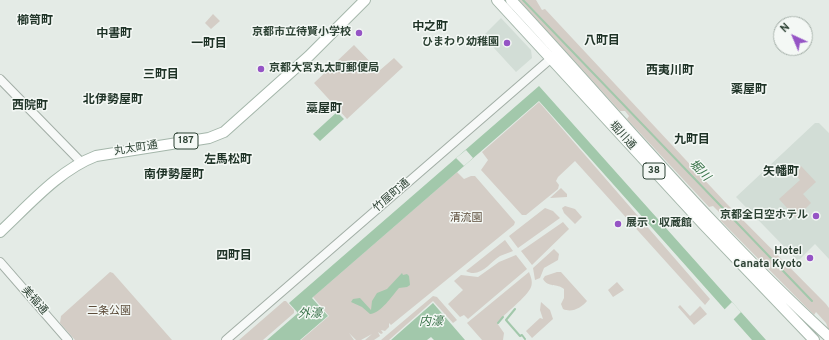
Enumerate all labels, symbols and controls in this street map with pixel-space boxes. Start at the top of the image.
district label: 櫛笥町 [17,15,53,29]
north arrow [773,16,813,56]
text: N [778,20,793,36]
district label: 中之町 [412,21,448,35]
place label: 京都市立待賢小学校 [252,26,351,40]
district label: 中書町 [96,28,132,42]
marker: 京都市立待賢小学校 [354,28,364,38]
district label: 八町目 [584,35,620,49]
place label: ひまわり幼稚園 [422,36,499,50]
district label: 一町目 [191,38,227,52]
marker: ひまわり幼稚園 [502,38,512,48]
place label: 京都大宮丸太町郵便局 [269,62,379,76]
marker: 京都大宮丸太町郵便局 [256,64,266,74]
district label: 西夷川町 [646,65,694,79]
district label: 三町目 [143,69,179,83]
district label: 薬屋町 [731,84,767,98]
district label: 北伊勢屋町 [83,94,143,108]
district label: 西院町 [12,100,48,114]
district label: 藁屋町 [306,103,342,117]
street label: 堀川通 [606,119,638,153]
road number: 187 [174,133,198,149]
district label: 九町目 [674,134,710,148]
street label: 丸太町通 [113,139,159,159]
district label: 左馬松町 [204,154,252,168]
water label: 堀川 [685,157,713,185]
road number: 38 [643,163,665,179]
district label: 矢幡町 [763,166,799,180]
district label: 南伊勢屋町 [144,169,204,183]
street label: 竹屋町通 [371,177,413,215]
place label: 京都全日空ホテル [720,209,808,223]
marker: 京都全日空ホテル [811,211,821,221]
park label: 清流園 [450,212,482,226]
place label: 展示・収蔵館 [626,217,692,231]
marker: 展示・収蔵館 [613,219,623,229]
place label: Hotel Canata Kyoto [733,245,802,271]
district label: 四町目 [216,250,252,264]
marker: Hotel Canata Kyoto [805,253,815,263]
street label: 美福通 [18,284,50,318]
park label: 二条公園 [87,305,131,319]
water label: 外濠 [298,308,322,322]
water label: 内濠 [419,316,443,330]

